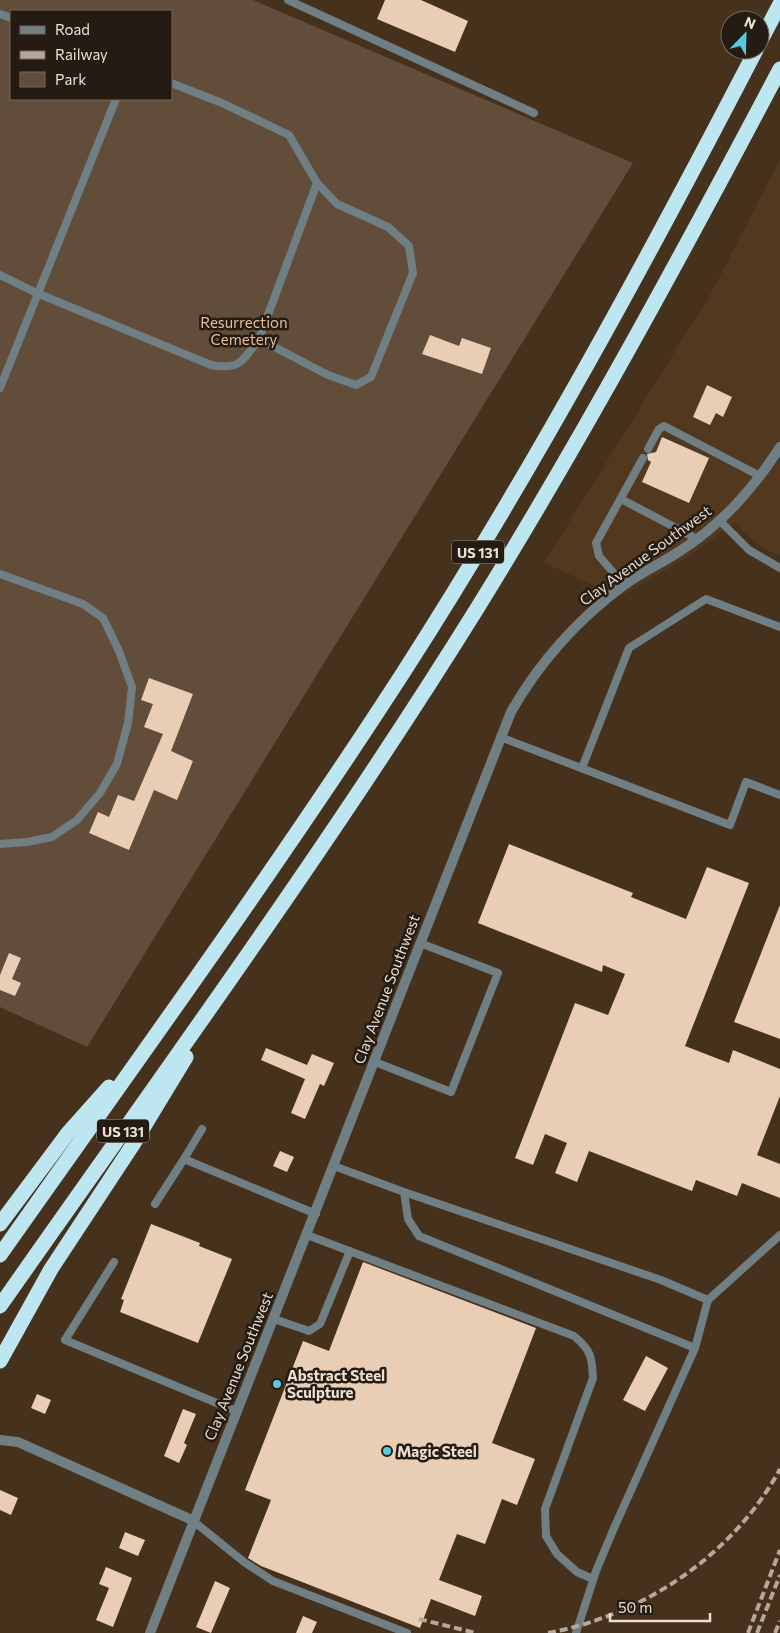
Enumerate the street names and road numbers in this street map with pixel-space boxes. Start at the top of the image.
street label: Clay Avenue Southwest [576,501,714,609]
road number: US 131 [452,540,504,564]
street label: Clay Avenue Southwest [349,912,423,1066]
road number: US 131 [97,1120,149,1142]
street label: Clay Avenue Southwest [200,1289,276,1443]

